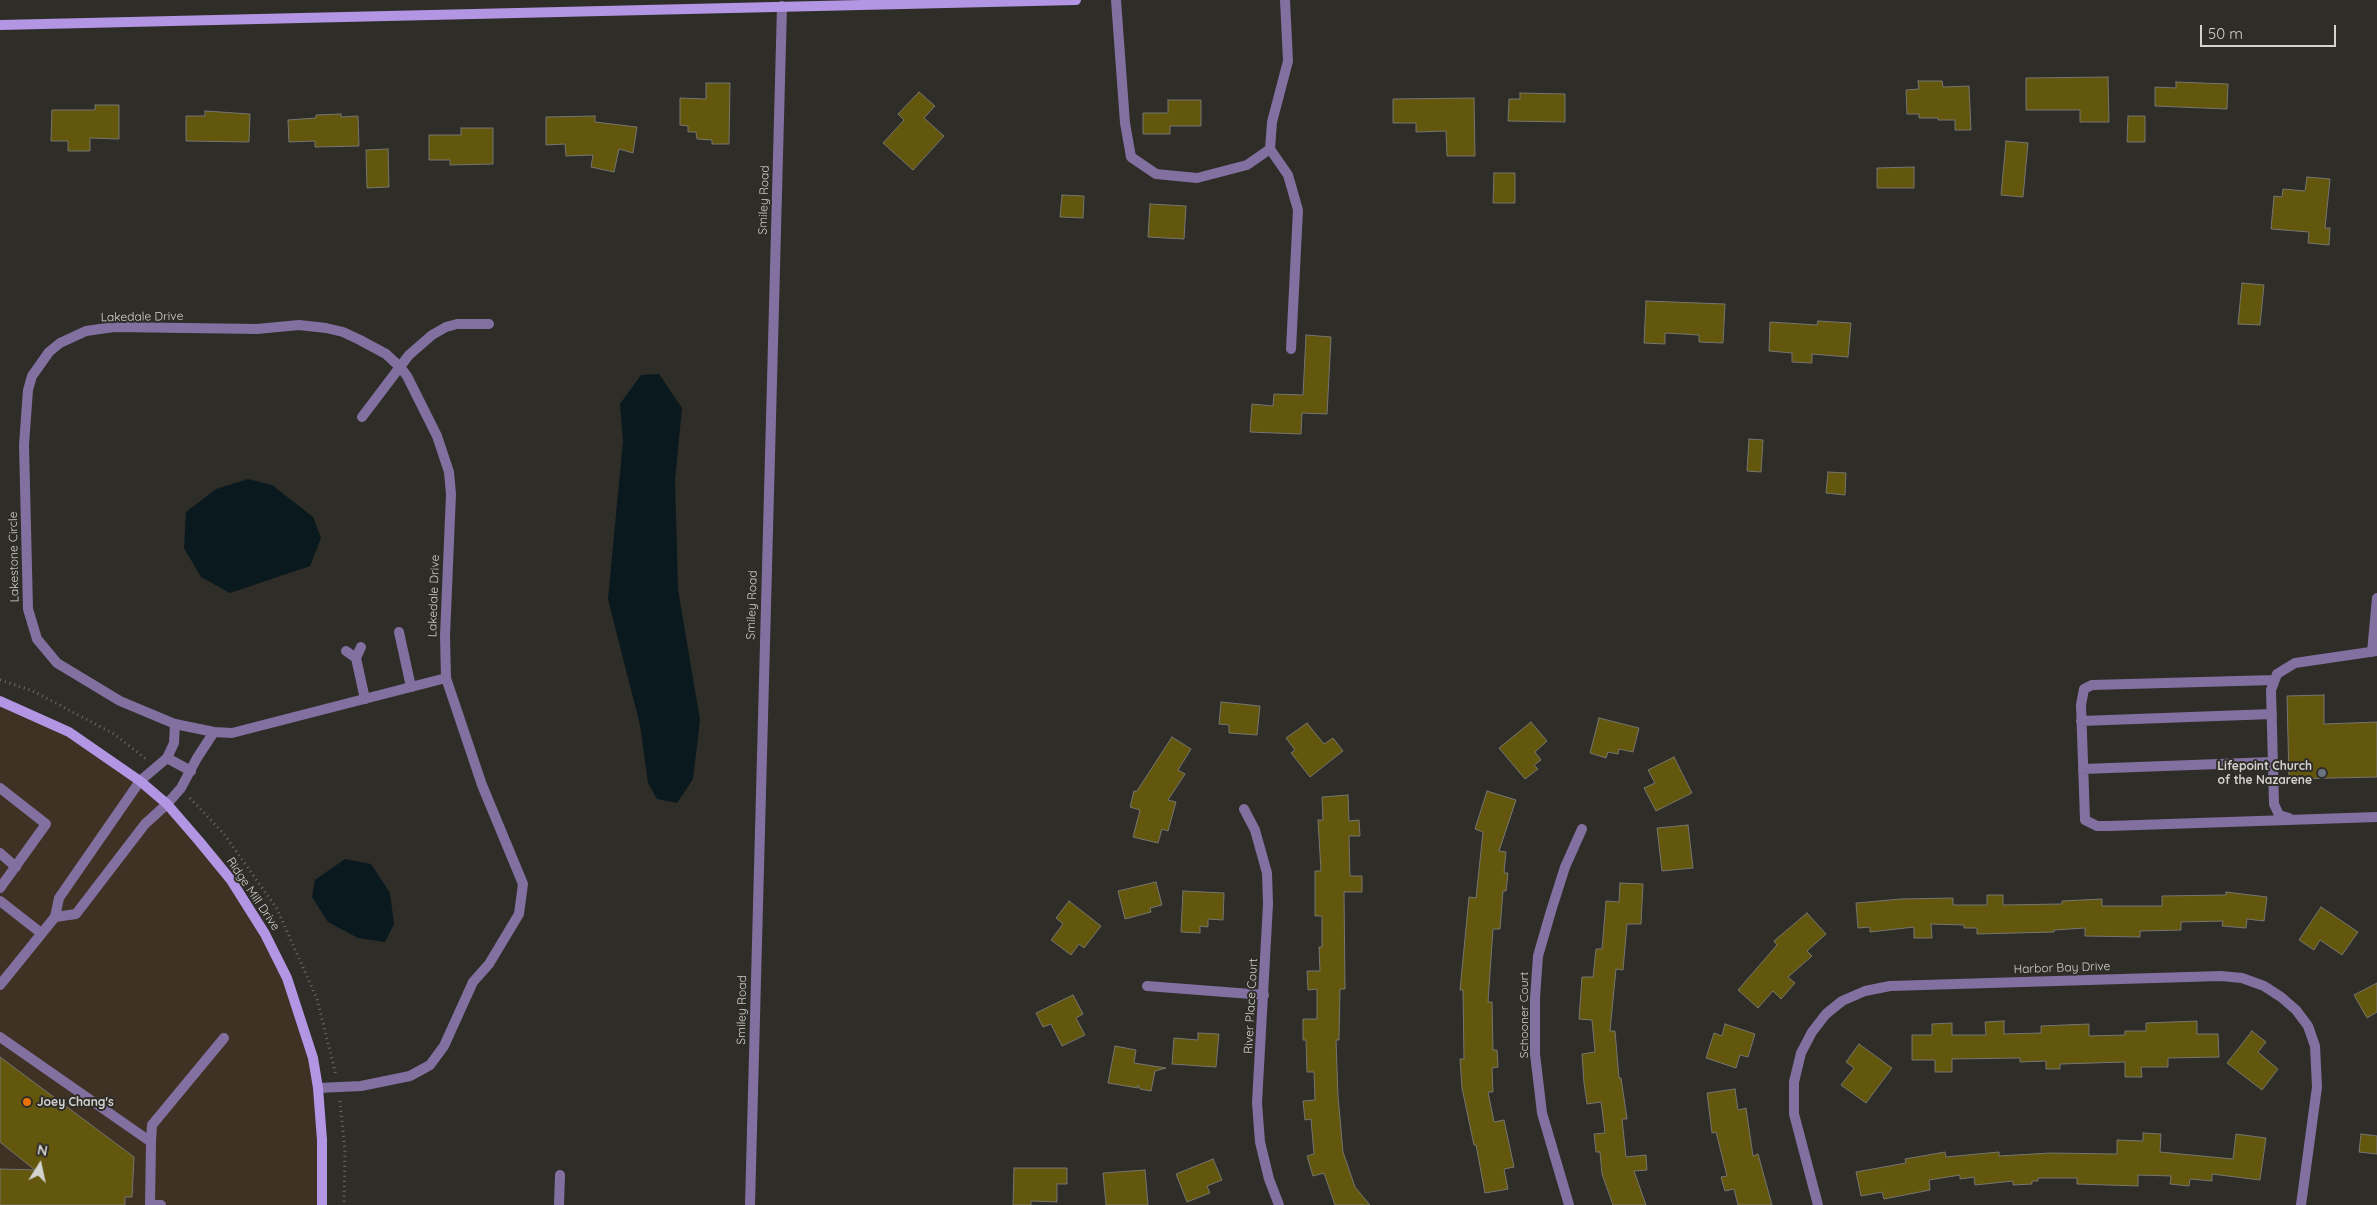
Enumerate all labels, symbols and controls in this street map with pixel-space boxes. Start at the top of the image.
scale bar [2202,15,2338,47]
text: 50 m [2208,24,2243,43]
street label: Smiley Road [756,165,772,235]
street label: Lakedale Drive [101,309,183,325]
street label: Lakestone Circle [6,511,22,603]
street label: Lakedale Drive [425,554,443,638]
street label: Smiley Road [744,570,760,640]
place label: Lifepoint Church of the Nazarene [2217,759,2312,787]
marker: Lifepoint Church of the Nazarene [2316,767,2328,779]
street label: Ridge Mill Drive [223,855,283,933]
street label: River Place Court [1241,958,1261,1054]
street label: Harbor Bay Drive [2013,959,2111,977]
street label: Schooner Court [1517,972,1531,1058]
street label: Smiley Road [734,975,750,1045]
place label: Joey Chang's [37,1095,114,1109]
marker: Joey Chang's [21,1096,33,1108]
north arrow [15,1140,65,1190]
text: N [36,1140,49,1160]

